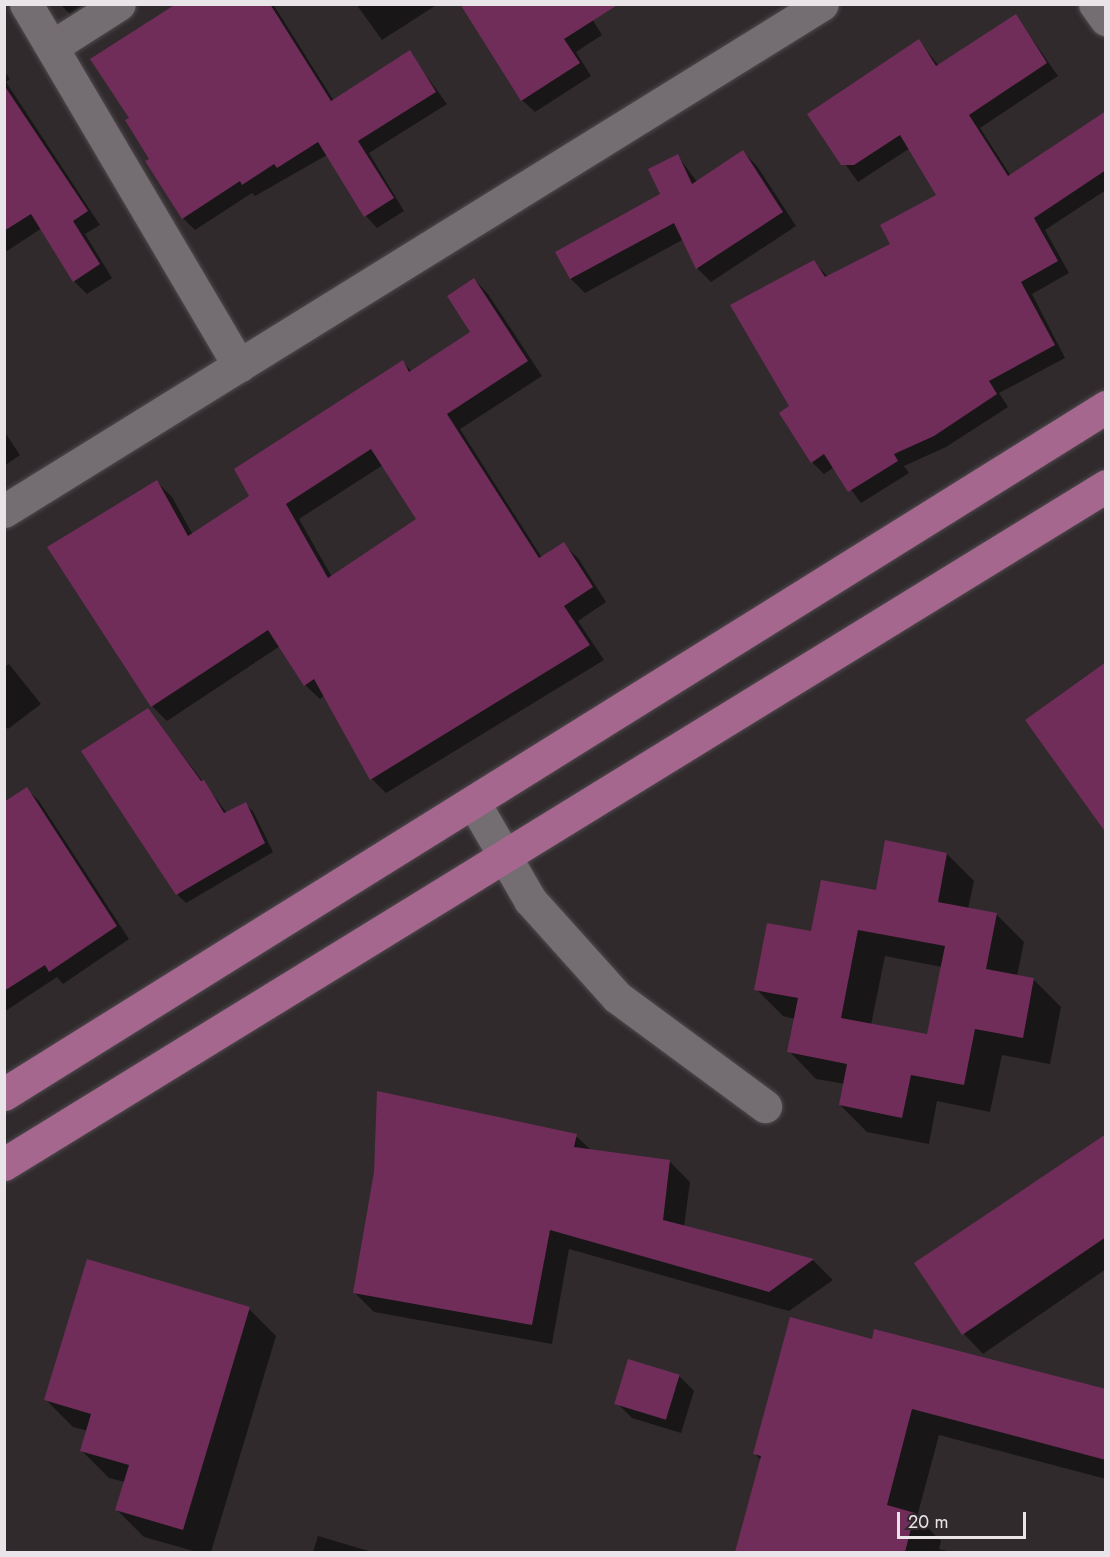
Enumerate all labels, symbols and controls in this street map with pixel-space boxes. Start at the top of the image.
scale bar [900,1500,1029,1538]
text: 20 m [908,1509,948,1535]

